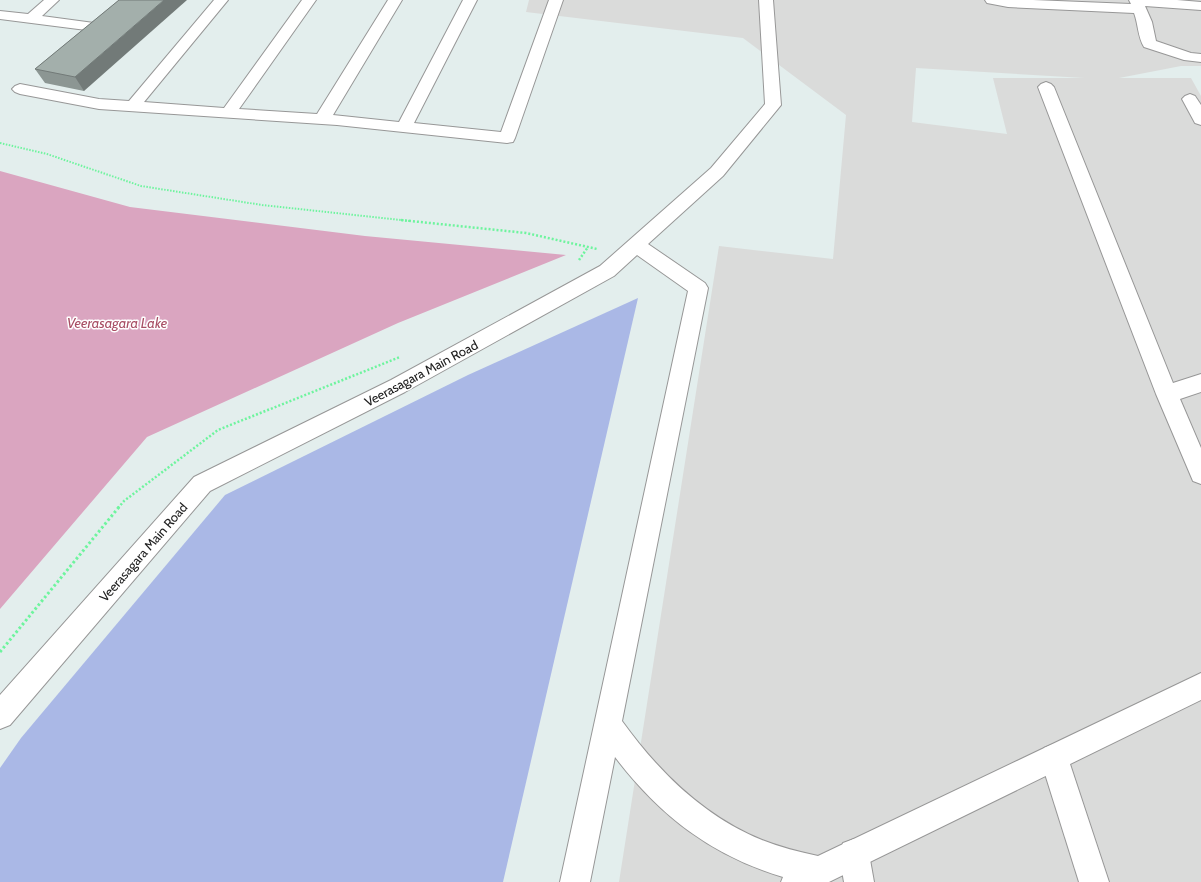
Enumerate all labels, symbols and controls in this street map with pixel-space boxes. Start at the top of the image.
water label: Veerasagara Lake [67,314,168,332]
street label: Veerasagara Main Road [362,336,480,410]
street label: Veerasagara Main Road [96,499,190,605]

